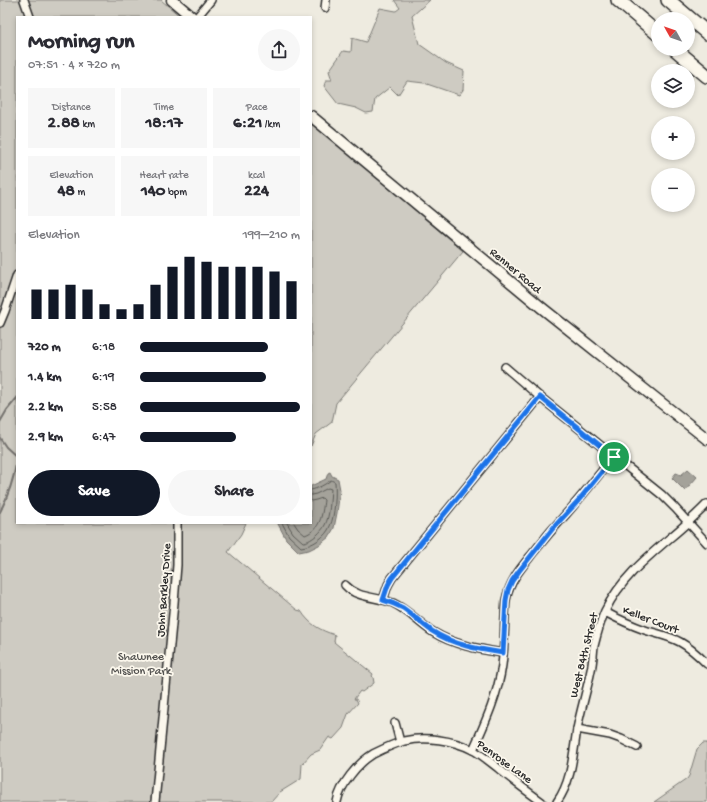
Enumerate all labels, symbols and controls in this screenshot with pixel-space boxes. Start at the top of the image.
north arrow [651,12,695,56]
map controls [651,12,695,212]
button: share [258,29,300,71]
text: Morning run [28,30,134,56]
text: 07:51 · 4 × 720 m [28,58,120,73]
button: layers [651,64,695,108]
text: Distance [52,102,91,114]
text: Time [154,102,174,114]
text: Pace [246,102,267,114]
text: 2.88 [48,114,80,134]
text: 18:17 [145,114,183,134]
text: 6:21 [233,114,262,134]
button: + [651,116,695,160]
text: km [80,119,95,131]
text: /km [262,119,280,131]
button: − [651,168,695,212]
text: Elevation [49,170,93,182]
text: Heart rate [139,170,189,182]
text: kcal [248,170,265,182]
text: 48 [57,182,75,202]
text: 140 [141,182,165,202]
text: 224 [244,182,269,202]
text: m [75,187,85,199]
text: bpm [165,187,187,199]
text: Elevation [28,228,80,243]
text: 199–210 m [242,228,300,243]
street label: Renner Road [486,246,544,298]
text: 720 m [28,340,61,355]
text: 6:18 [92,340,115,355]
text: 1.4 km [28,370,62,385]
text: 6:19 [92,370,114,385]
text: 2.2 km [28,400,63,415]
text: 5:58 [92,400,117,415]
text: 2.9 km [28,430,63,445]
text: 6:47 [92,430,116,445]
pin [597,440,631,474]
icon: arrive [603,446,625,468]
button: Save [28,470,160,516]
button: Share [168,470,300,516]
street label: John Barkley Drive [155,542,175,637]
street label: Keller Court [620,604,681,638]
street label: West 84th Street [568,611,603,699]
park label: Shawnee Mission Park [111,651,173,679]
street label: Penrose Lane [472,737,535,788]

